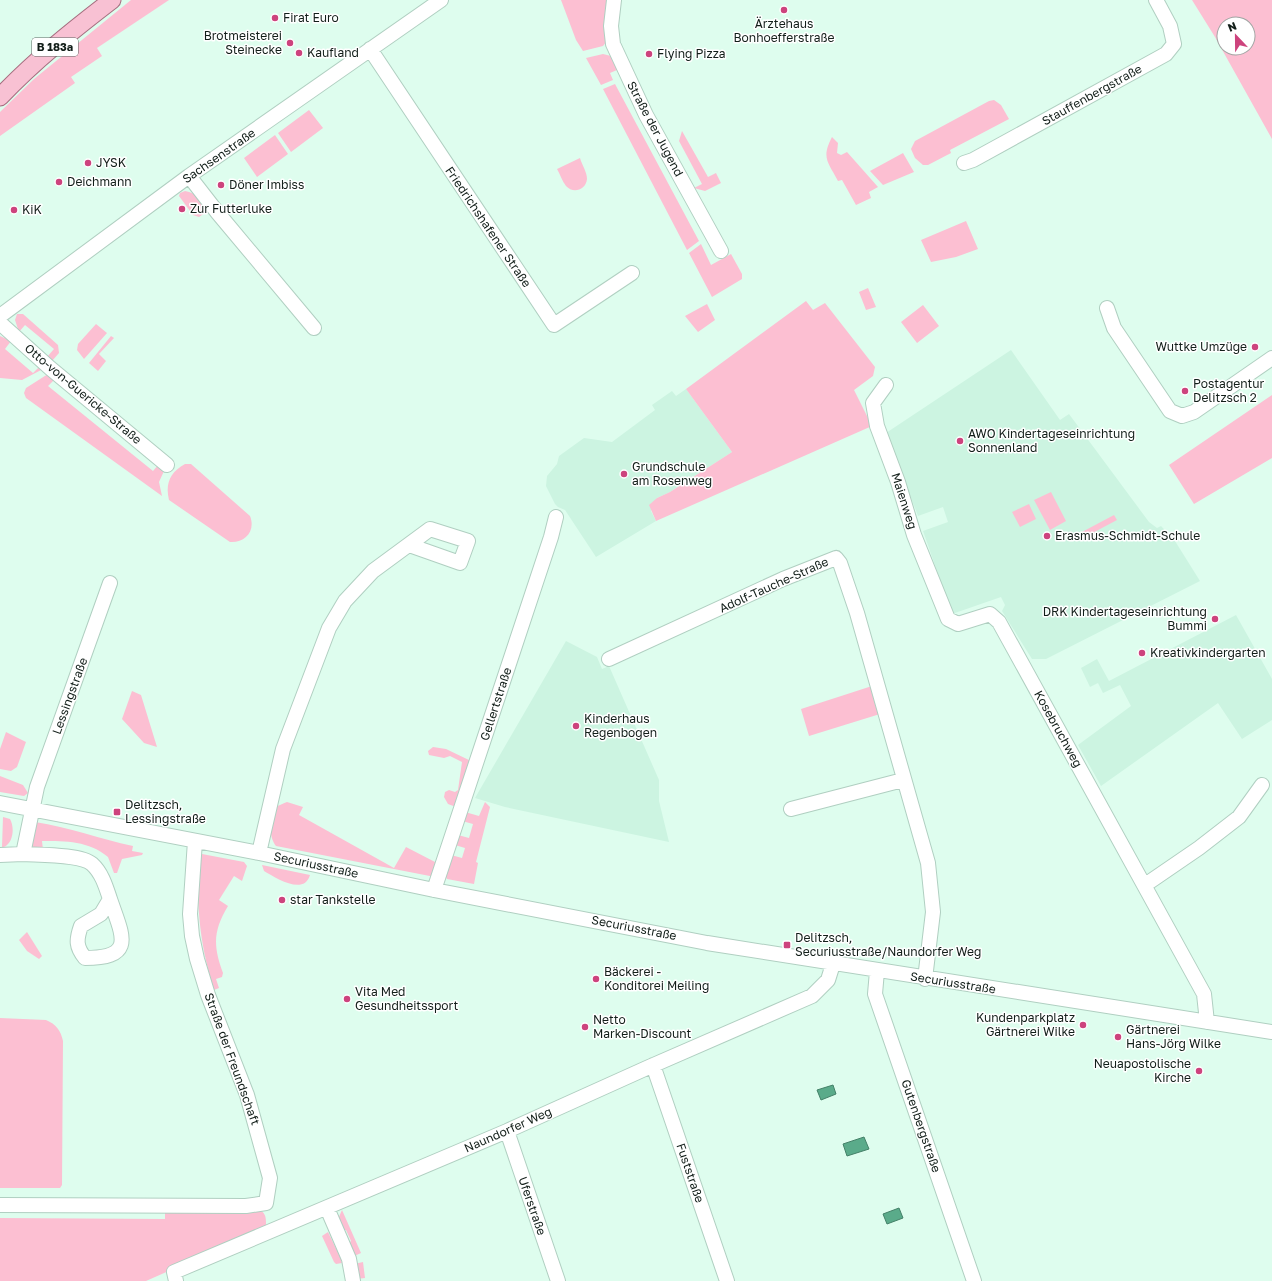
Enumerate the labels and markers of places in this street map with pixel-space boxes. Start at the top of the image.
marker: Ärztehaus Bonhoefferstraße [779,5,789,15]
place label: Firat Euro [283,10,339,25]
marker: Firat Euro [270,13,280,23]
place label: Ärztehaus Bonhoefferstraße [734,16,834,45]
place label: Brotmeisterei Steinecke [204,28,282,57]
marker: Brotmeisterei Steinecke [285,38,295,48]
place label: Kaufland [307,45,359,60]
place label: Flying Pizza [657,46,726,61]
marker: Kaufland [294,48,304,58]
marker: Flying Pizza [644,49,654,59]
place label: JYSK [96,155,126,170]
marker: JYSK [83,158,93,168]
place label: Deichmann [67,174,132,189]
marker: Deichmann [54,177,64,187]
place label: Döner Imbiss [229,177,304,192]
marker: Döner Imbiss [216,180,226,190]
place label: Zur Futterluke [190,201,272,216]
place label: KiK [22,202,42,217]
marker: Zur Futterluke [177,204,187,214]
marker: KiK [9,205,19,215]
place label: Wuttke Umzüge [1155,339,1247,354]
marker: Wuttke Umzüge [1250,342,1260,352]
place label: Postagentur Delitzsch 2 [1193,376,1265,405]
marker: Postagentur Delitzsch 2 [1180,386,1190,396]
place label: AWO Kindertageseinrichtung Sonnenland [968,426,1135,455]
marker: AWO Kindertageseinrichtung Sonnenland [955,436,965,446]
place label: Grundschule am Rosenweg [632,459,712,488]
marker: Grundschule am Rosenweg [619,469,629,479]
place label: Erasmus-Schmidt-Schule [1055,528,1200,543]
marker: Erasmus-Schmidt-Schule [1042,531,1052,541]
place label: DRK Kindertageseinrichtung Bummi [1043,604,1207,633]
marker: DRK Kindertageseinrichtung Bummi [1210,614,1220,624]
place label: Kreativkindergarten [1150,645,1266,660]
marker: Kreativkindergarten [1137,648,1147,658]
place label: Kinderhaus Regenbogen [584,711,657,740]
marker: Kinderhaus Regenbogen [571,721,581,731]
place label: Delitzsch, Lessingstraße [125,797,206,826]
marker: Delitzsch, Lessingstraße [112,807,122,817]
place label: star Tankstelle [290,892,376,907]
marker: star Tankstelle [277,895,287,905]
place label: Delitzsch, Securiusstraße/Naundorfer Weg [795,930,981,959]
marker: Delitzsch, Securiusstraße/Naundorfer Weg [782,940,792,950]
place label: Bäckerei - Konditorei Meiling [604,964,709,993]
marker: Bäckerei - Konditorei Meiling [591,974,601,984]
place label: Vita Med Gesundheitssport [355,984,458,1013]
marker: Vita Med Gesundheitssport [342,994,352,1004]
place label: Kundenparkplatz Gärtnerei Wilke [976,1010,1075,1039]
place label: Netto Marken-Discount [593,1012,691,1041]
marker: Kundenparkplatz Gärtnerei Wilke [1078,1020,1088,1030]
marker: Netto Marken-Discount [580,1022,590,1032]
place label: Gärtnerei Hans-Jörg Wilke [1126,1022,1221,1051]
marker: Gärtnerei Hans-Jörg Wilke [1113,1032,1123,1042]
place label: Neuapostolische Kirche [1094,1056,1191,1085]
marker: Neuapostolische Kirche [1194,1066,1204,1076]

